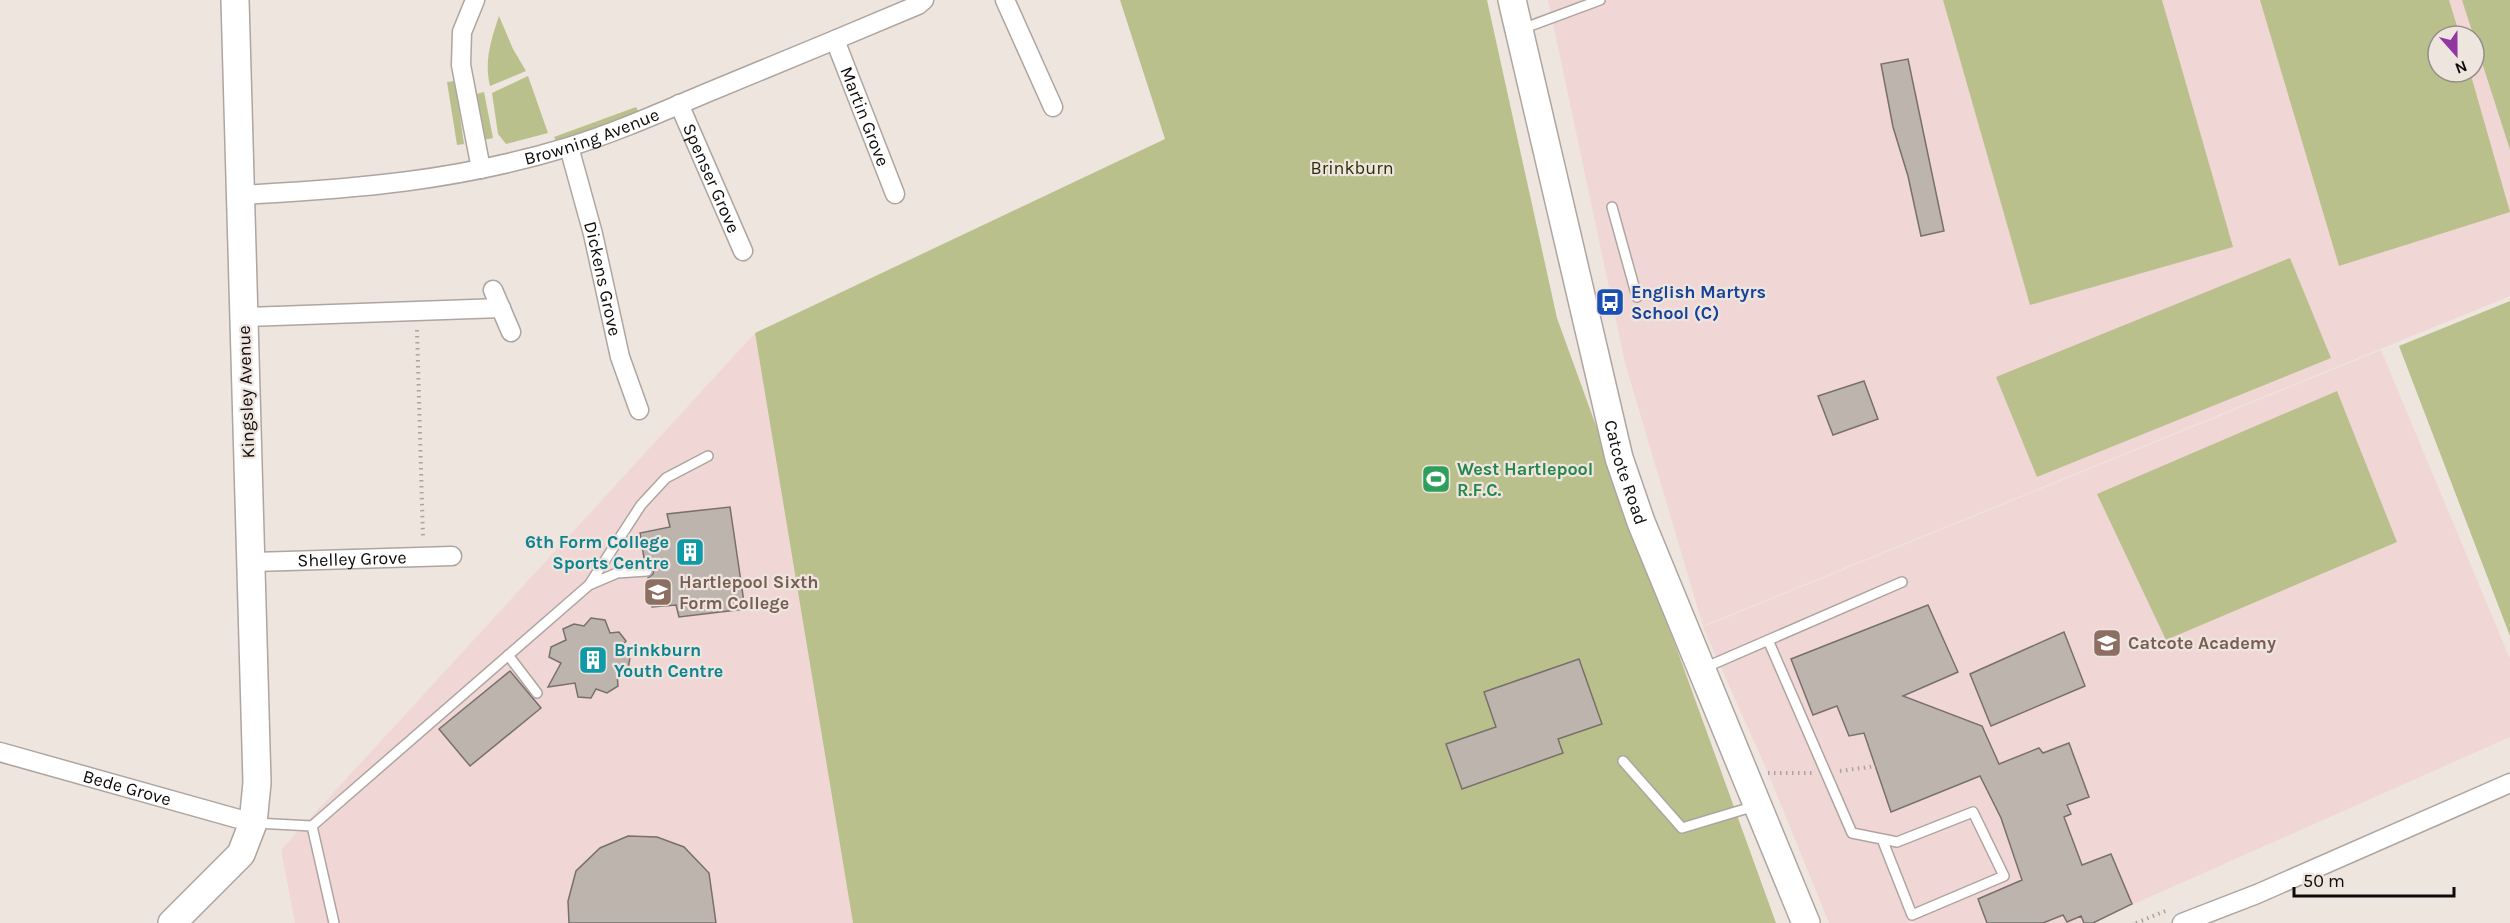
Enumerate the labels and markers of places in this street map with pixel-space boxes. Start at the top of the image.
place label: English Martyrs School (C) [1631,281,1766,324]
bus stop icon: English Martyrs School (C) [1594,286,1626,318]
place label: West Hartlepool R.F.C. [1457,458,1593,501]
sports icon: West Hartlepool R.F.C. [1420,463,1452,495]
place label: 6th Form College Sports Centre [525,531,669,574]
building icon: 6th Form College Sports Centre [674,536,706,568]
place label: Hartlepool Sixth Form College [679,571,818,614]
school or university icon: Hartlepool Sixth Form College [642,576,674,608]
school or university icon: Catcote Academy [2091,627,2123,659]
place label: Catcote Academy [2128,632,2276,654]
place label: Brinkburn Youth Centre [614,639,723,682]
building icon: Brinkburn Youth Centre [577,644,609,676]

